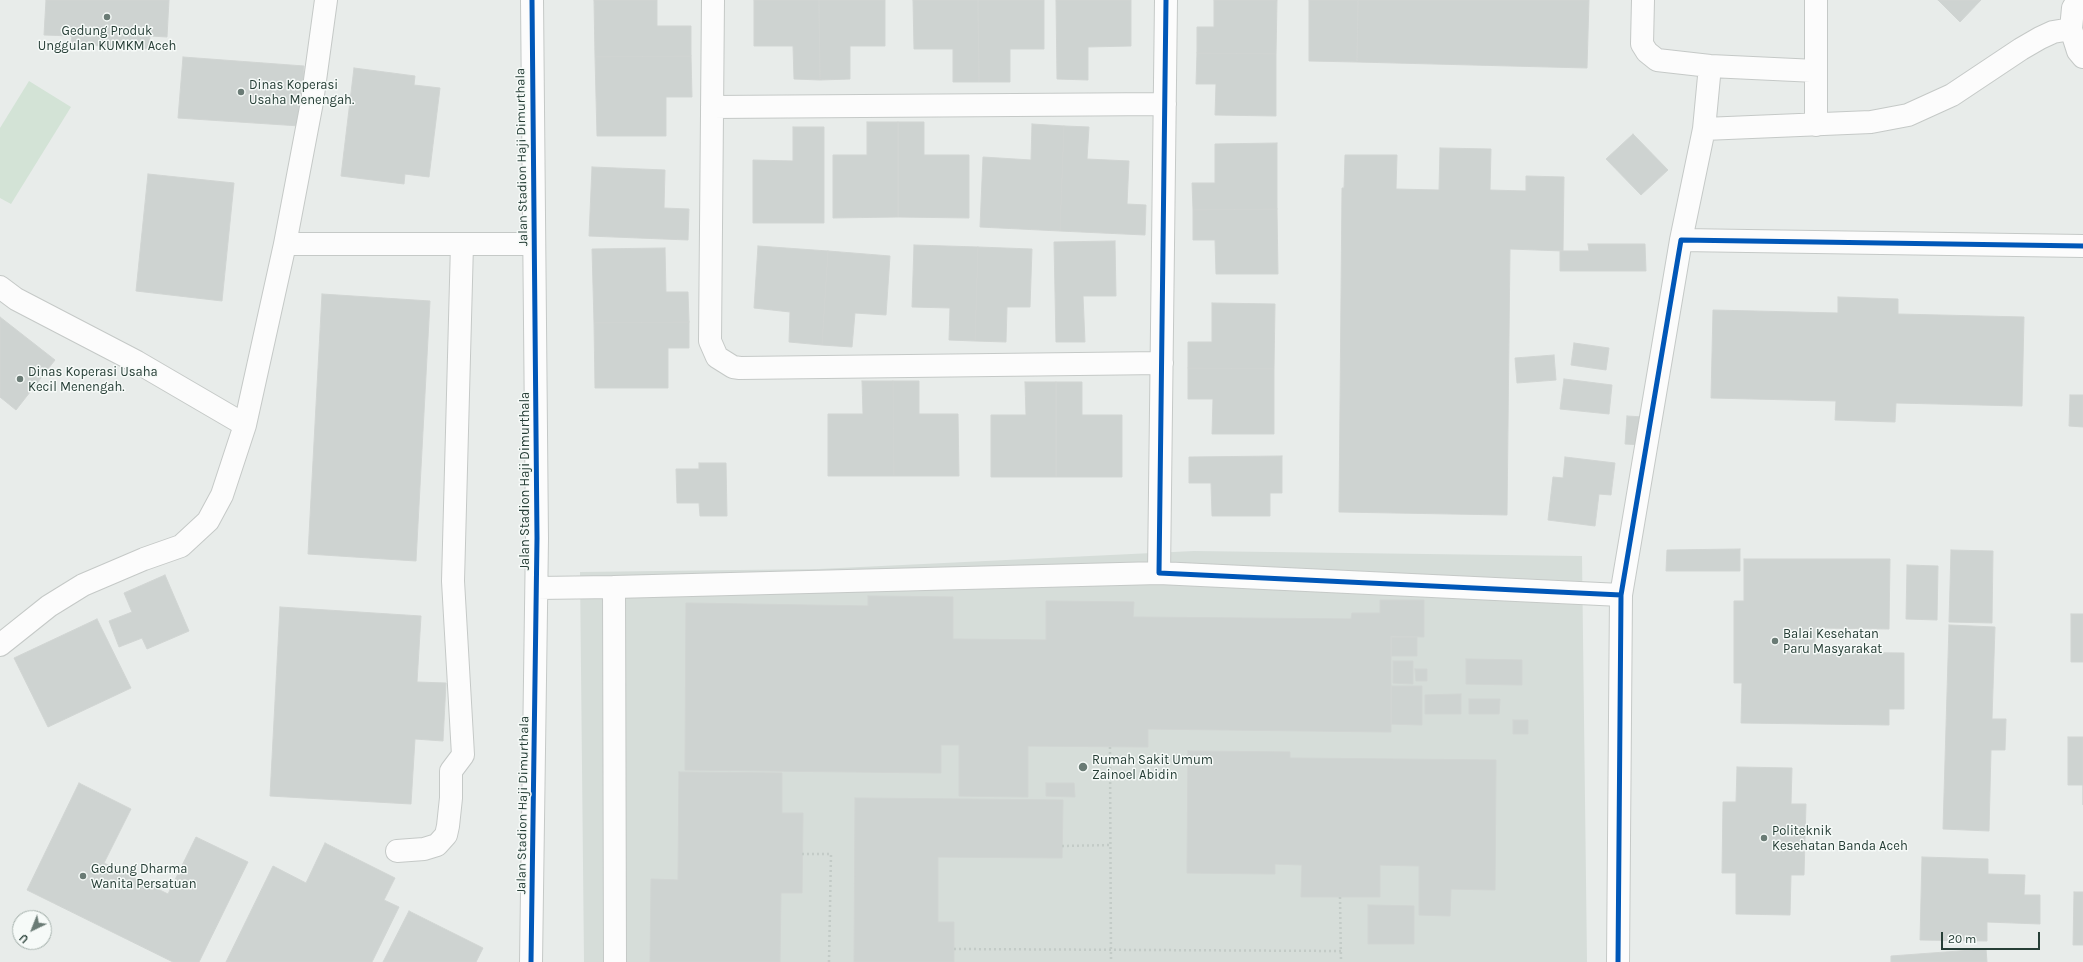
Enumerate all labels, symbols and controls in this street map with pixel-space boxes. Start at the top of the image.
marker: Gedung Produk Unggulan KUMKM Aceh [102,12,112,22]
place label: Gedung Produk Unggulan KUMKM Aceh [38,23,176,54]
street label: Jalan Stadion Haji Dimurthala [513,68,531,246]
place label: Dinas Koperasi Usaha Menengah. [249,77,354,108]
marker: Dinas Koperasi Usaha Menengah. [236,87,246,97]
place label: Dinas Koperasi Usaha Kecil Menengah. [28,364,158,395]
marker: Dinas Koperasi Usaha Kecil Menengah. [15,374,25,384]
street label: Jalan Stadion Haji Dimurthala [517,392,533,570]
place label: Balai Kesehatan Paru Masyarakat [1783,626,1882,657]
marker: Balai Kesehatan Paru Masyarakat [1770,636,1780,646]
street label: Jalan Stadion Haji Dimurthala [514,716,532,894]
place label: Rumah Sakit Umum Zainoel Abidin [1092,752,1213,783]
marker: Rumah Sakit Umum Zainoel Abidin [1077,761,1089,773]
place label: Politeknik Kesehatan Banda Aceh [1772,823,1908,854]
marker: Politeknik Kesehatan Banda Aceh [1759,833,1769,843]
place label: Gedung Dharma Wanita Persatuan [91,861,197,892]
marker: Gedung Dharma Wanita Persatuan [78,871,88,881]
north arrow [12,910,52,950]
scale bar [1943,924,2042,950]
text: U [17,931,31,946]
text: 20 m [1948,932,1976,946]

